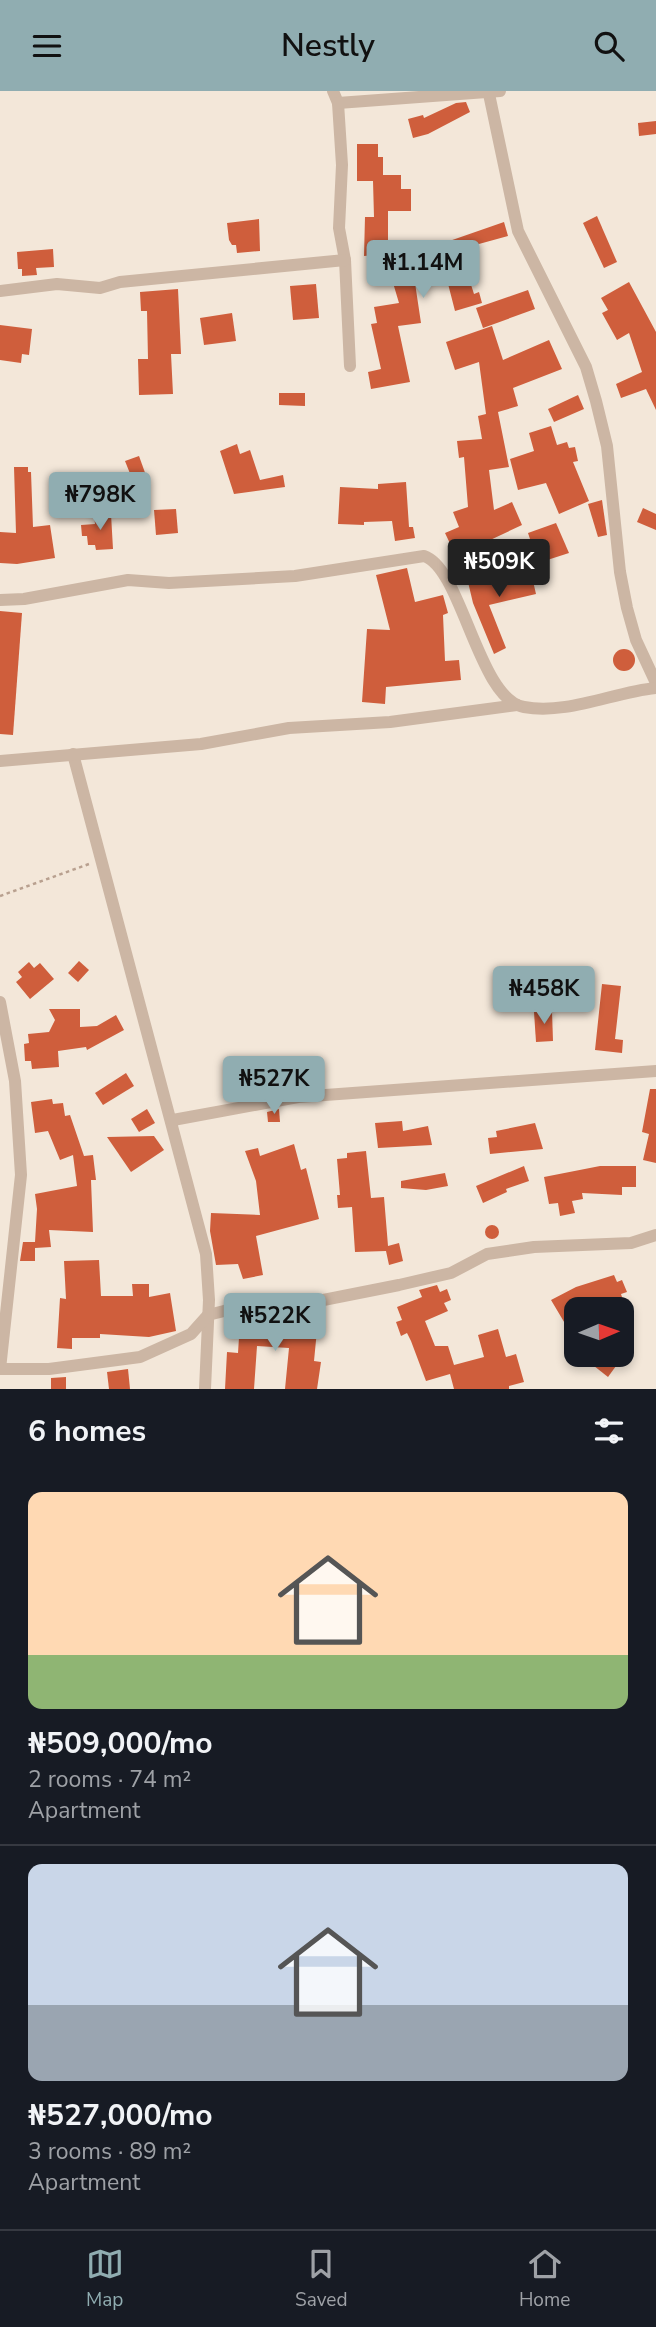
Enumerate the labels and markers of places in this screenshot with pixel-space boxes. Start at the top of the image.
pin: ₦1.14M [366,241,480,300]
pin: ₦798K [51,473,149,532]
pin: ₦509K [450,539,548,599]
pin: ₦458K [495,967,593,1026]
pin: ₦527K [225,1056,323,1116]
pin: ₦522K [226,1293,324,1353]

